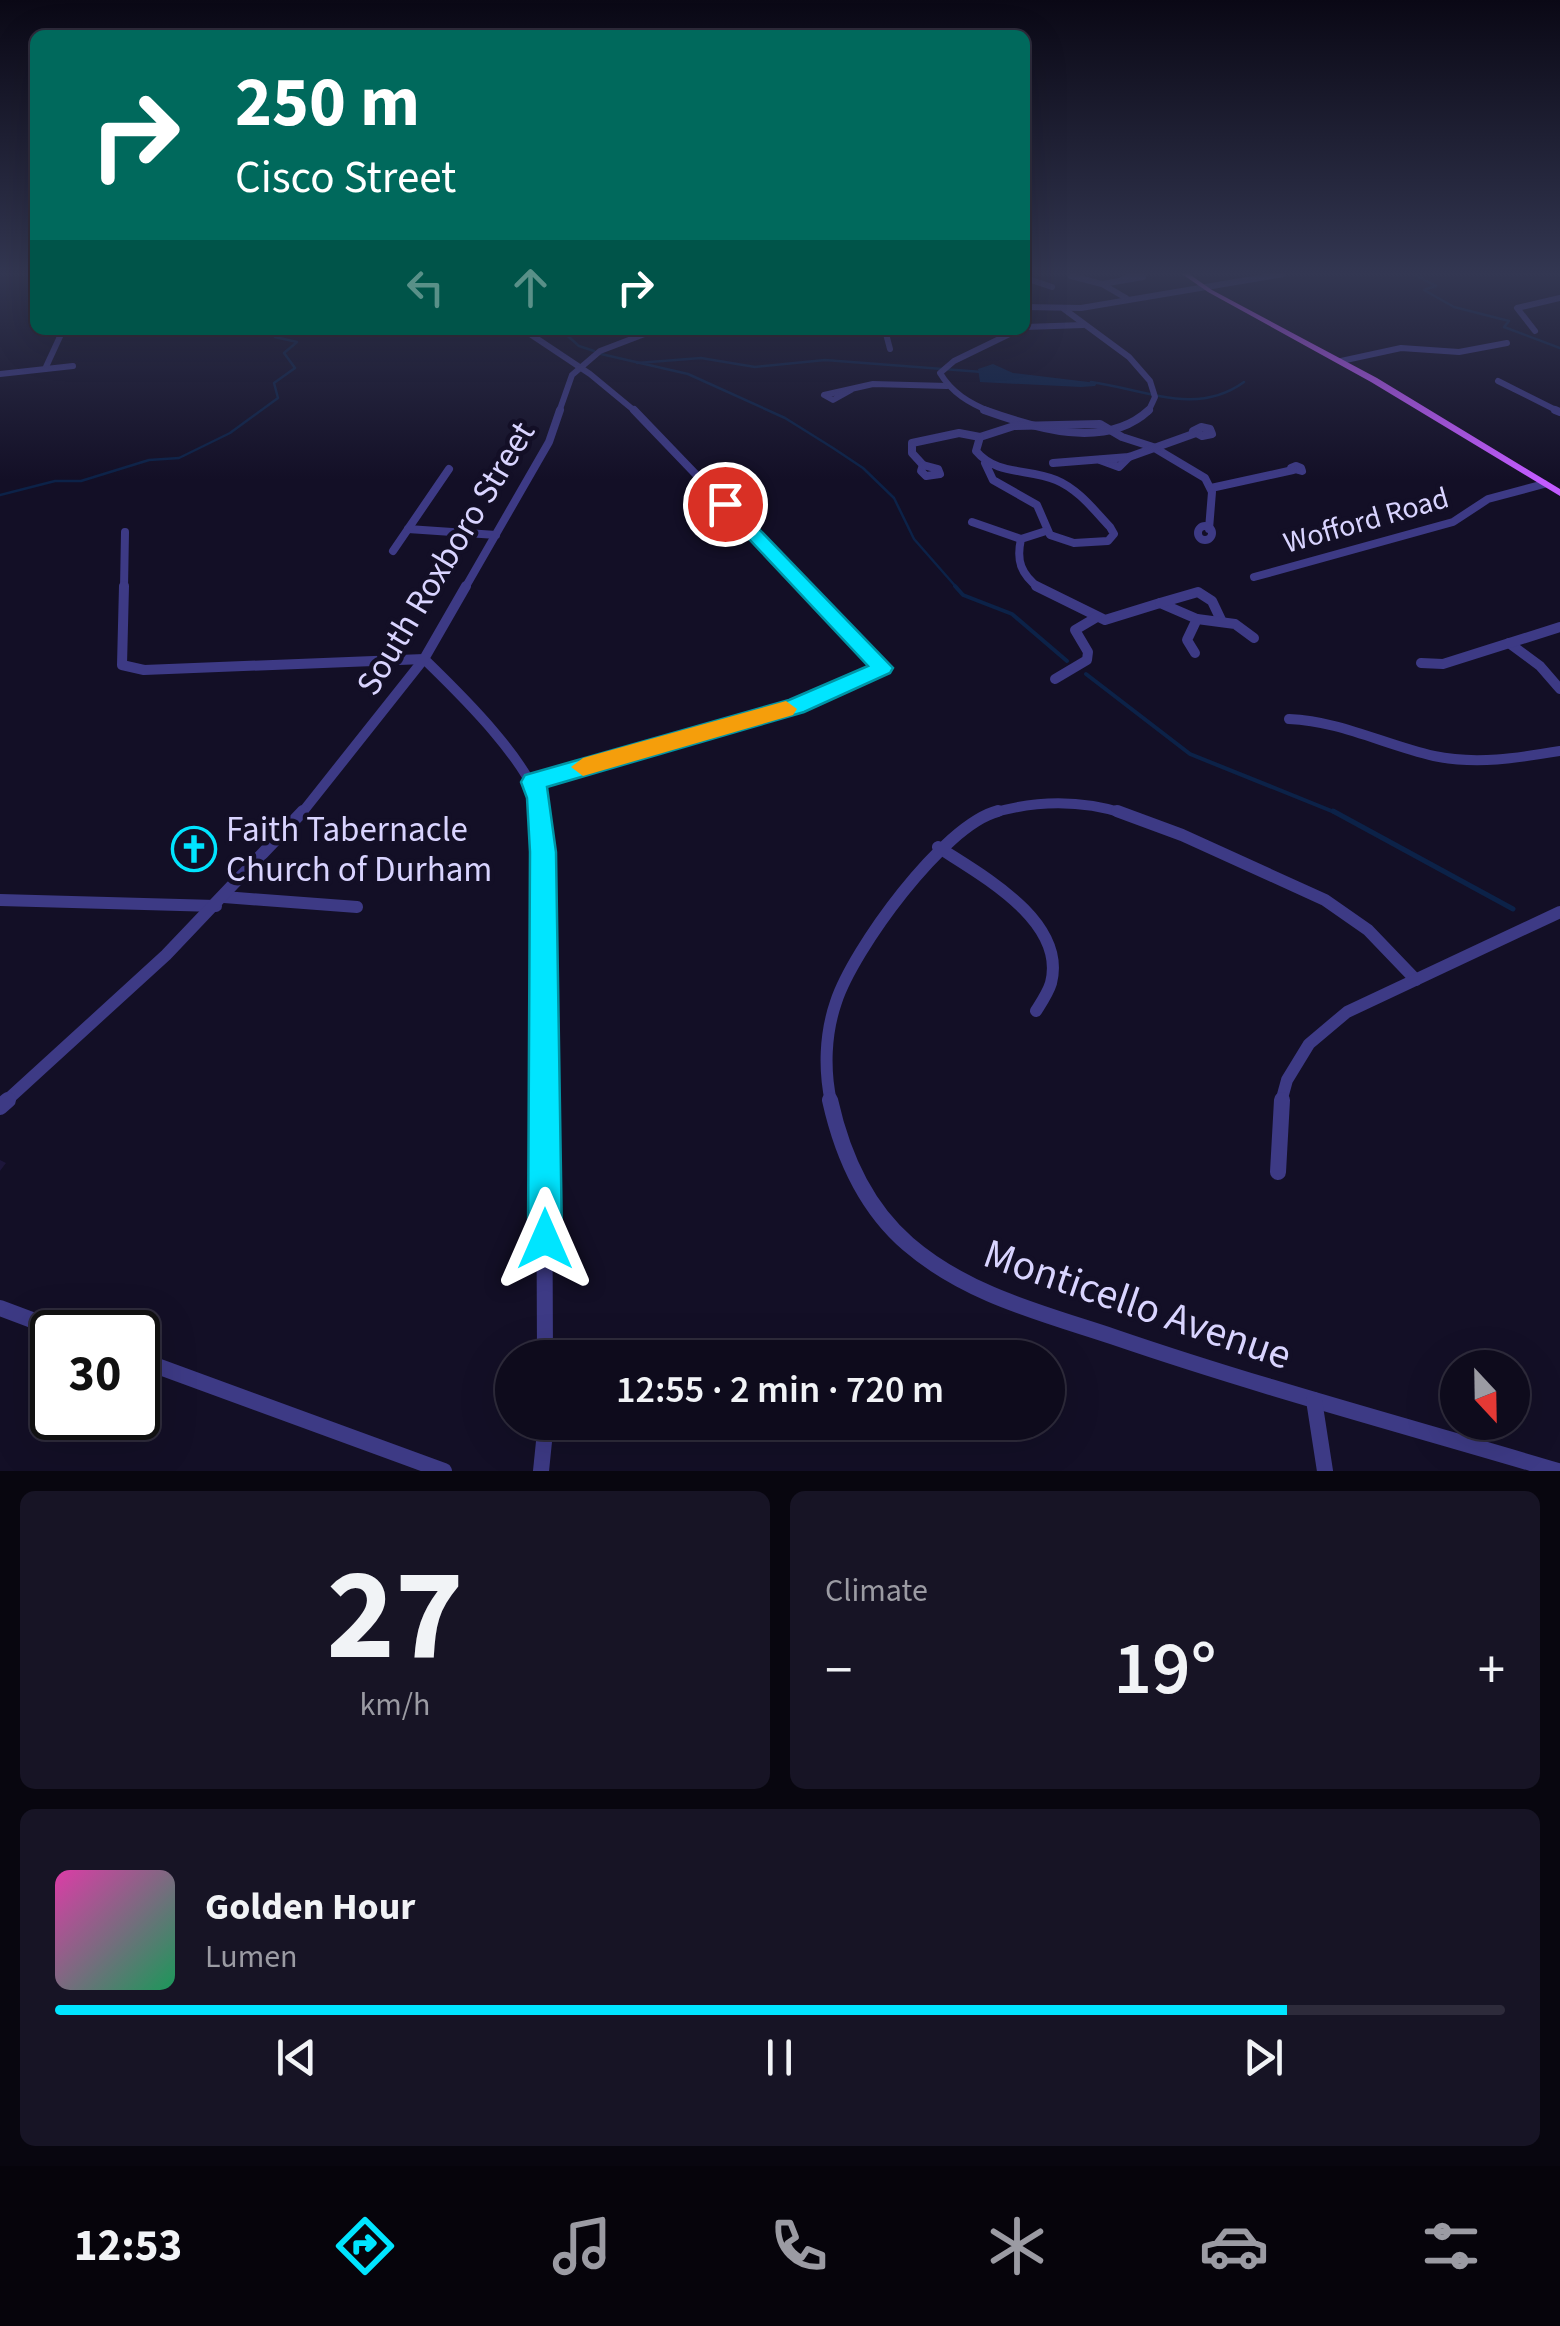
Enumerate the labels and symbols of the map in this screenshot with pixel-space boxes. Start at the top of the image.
street label: South Roxboro Street [344,412,548,705]
pin [683,462,768,547]
street label: Wofford Road [1278,476,1454,565]
place label: Faith Tabernacle Church of Durham [226,805,492,895]
church icon: Faith Tabernacle Church of Durham [171,826,217,872]
position arrow [493,1187,597,1291]
street label: Monticello Avenue [975,1224,1299,1386]
speed limit sign: 30 [30,1310,160,1440]
north arrow [1440,1350,1530,1440]

